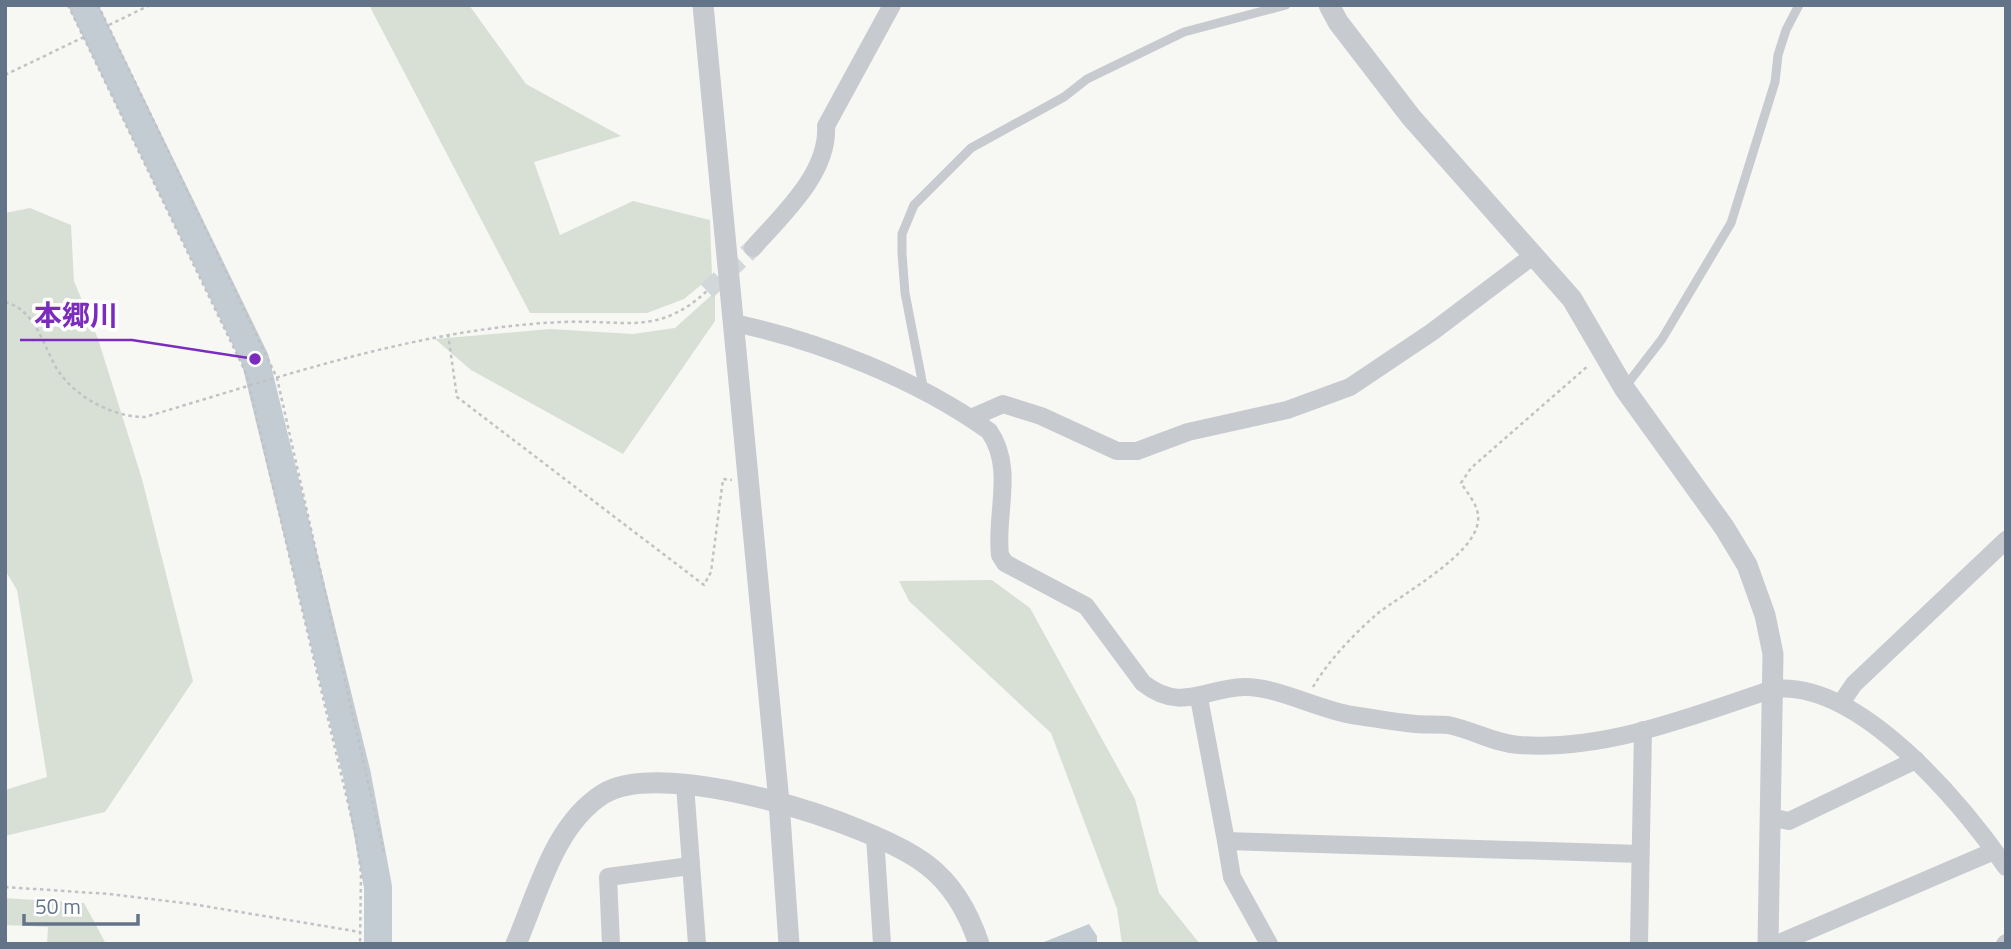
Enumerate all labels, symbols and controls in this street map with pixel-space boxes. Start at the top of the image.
callout: 本郷川 [20,291,132,340]
text: 本郷川 [34,293,118,336]
scale bar [24,883,138,927]
text: 50 m [35,890,81,922]

